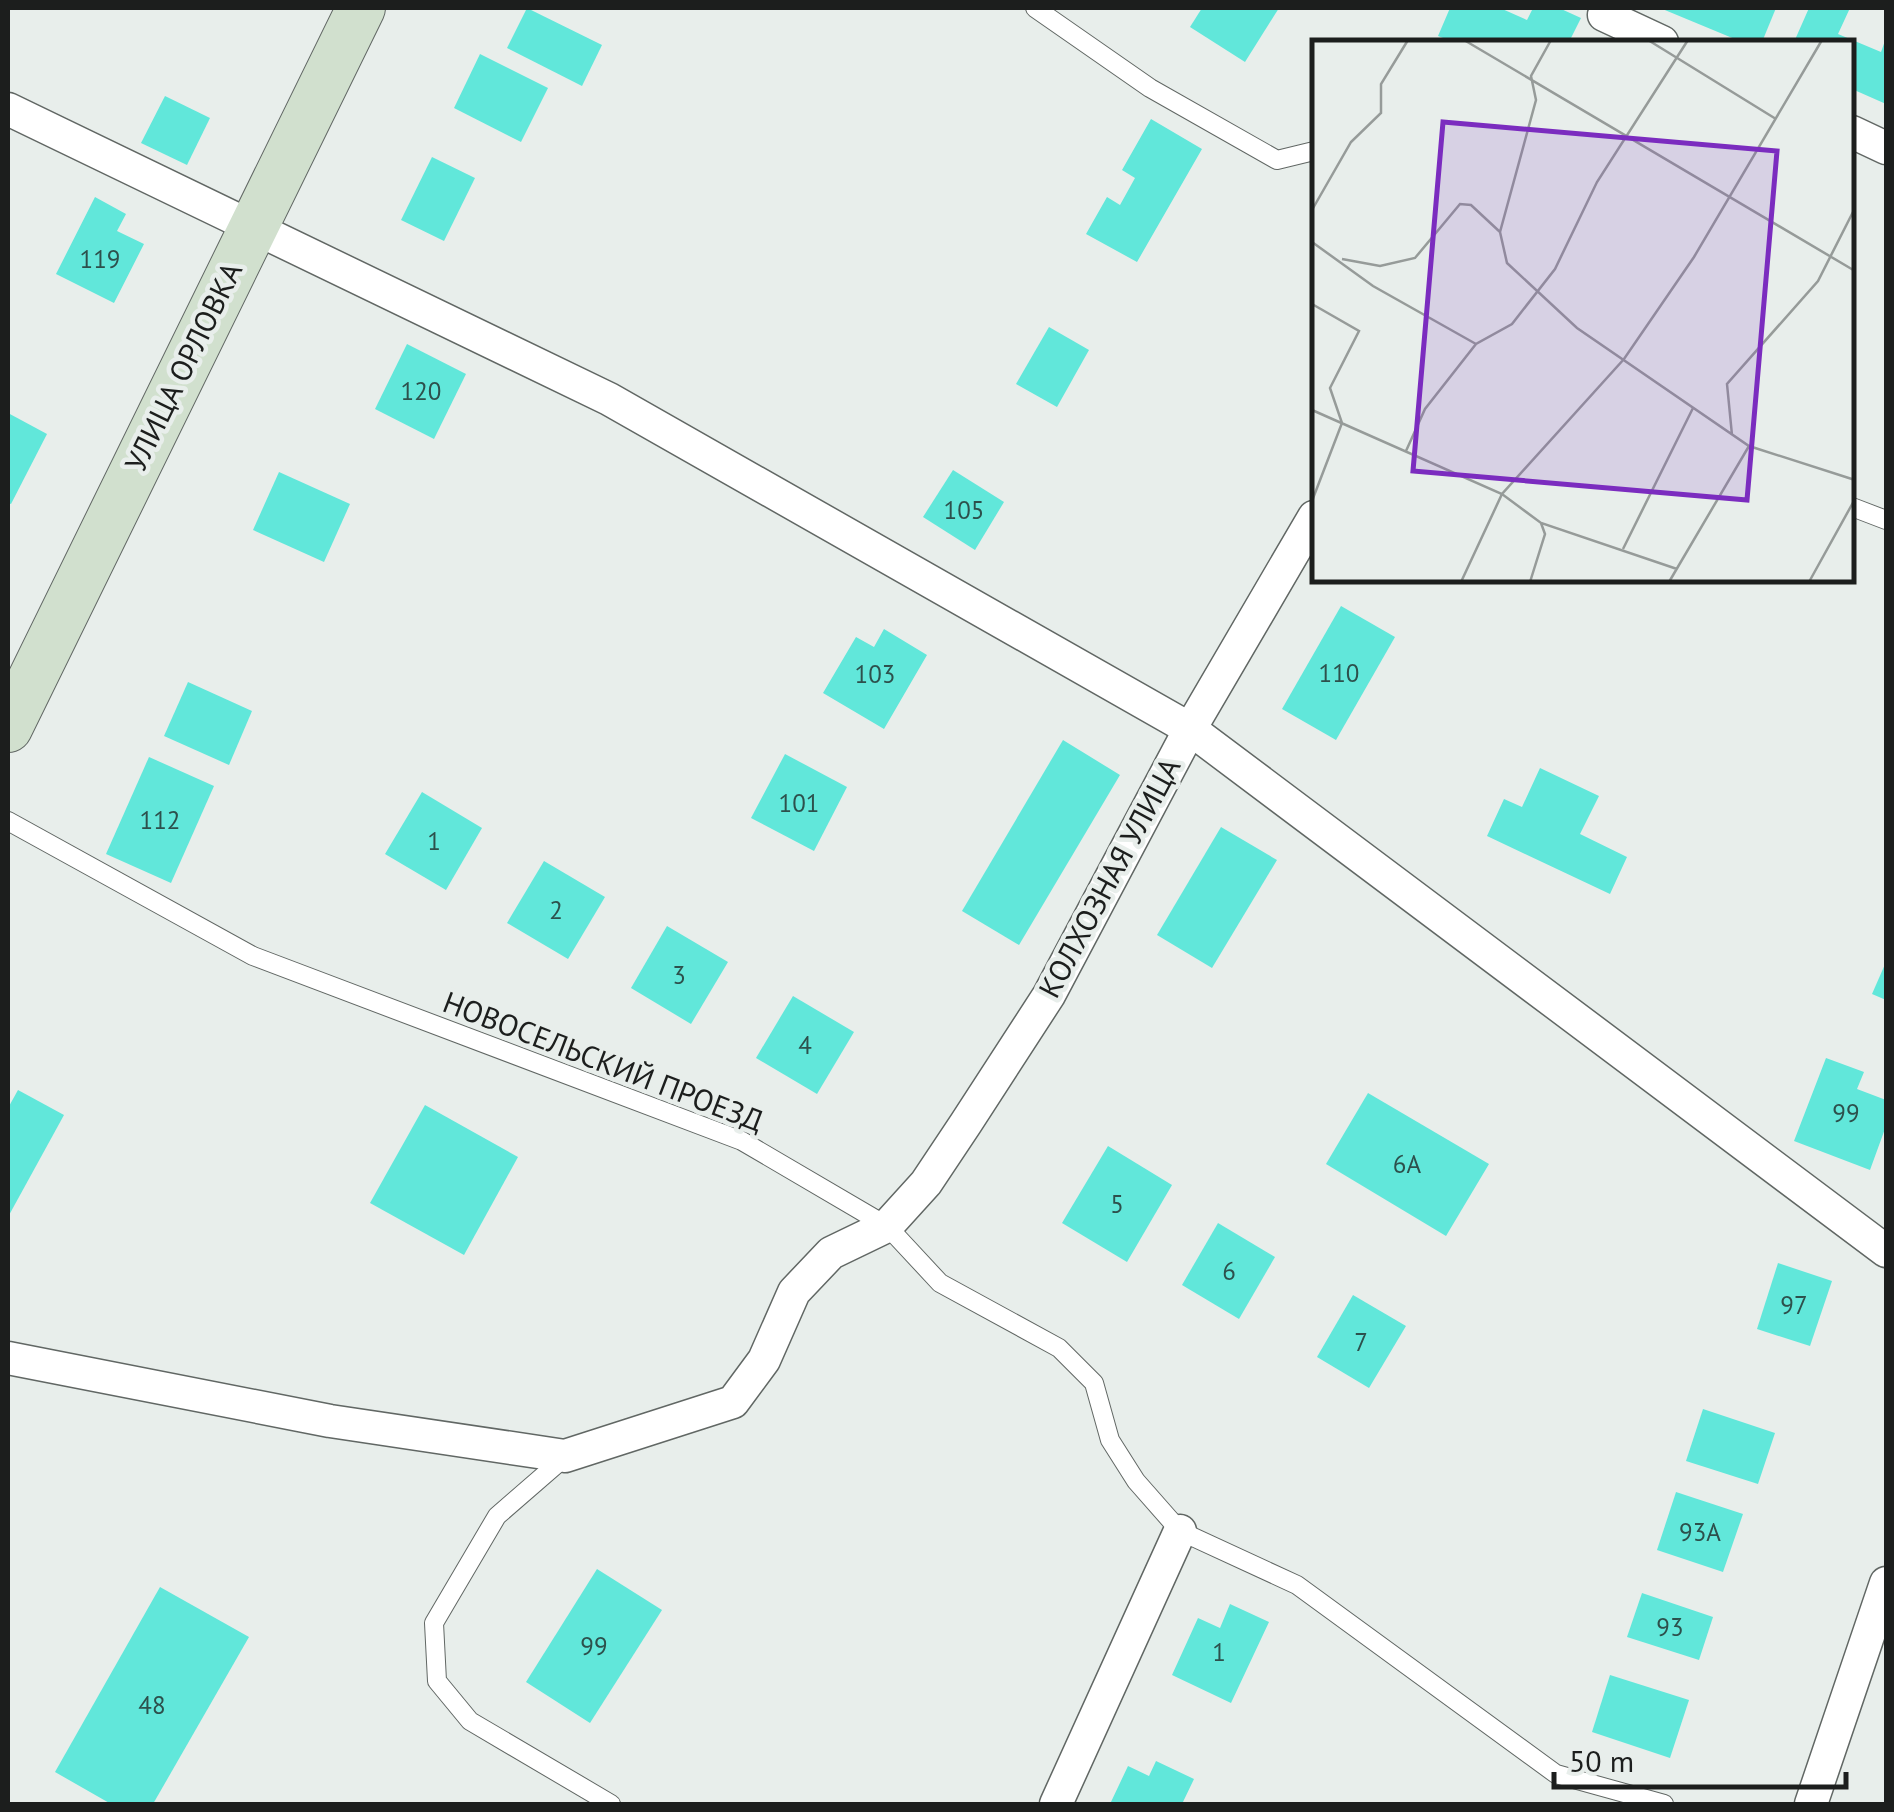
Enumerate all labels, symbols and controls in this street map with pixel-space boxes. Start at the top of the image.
inset map [1312,40,1854,582]
house number: 119 [80,243,120,275]
street label: УЛИЦА ОРЛОВКА [115,255,250,477]
house number: 120 [401,375,441,407]
house number: 105 [944,494,984,526]
house number: 110 [1319,657,1359,689]
house number: 103 [855,658,895,690]
street label: КОЛХОЗНАЯ УЛИЦА [1029,750,1189,1004]
house number: 101 [779,787,819,819]
house number: 112 [140,804,180,836]
house number: 1 [427,825,441,857]
house number: 2 [549,894,563,926]
house number: 3 [672,959,686,991]
street label: НОВОСЕЛЬСКИЙ ПРОЕЗД [438,981,769,1140]
house number: 4 [798,1029,812,1061]
house number: 99 [1832,1097,1860,1129]
house number: 6А [1393,1148,1421,1180]
house number: 5 [1110,1188,1124,1220]
house number: 6 [1222,1255,1236,1287]
house number: 97 [1780,1289,1808,1321]
house number: 7 [1354,1326,1368,1358]
house number: 93А [1679,1516,1721,1548]
house number: 93 [1656,1611,1684,1643]
house number: 99 [580,1630,608,1662]
house number: 1 [1212,1636,1226,1668]
house number: 48 [138,1689,166,1721]
scale bar [1554,1727,1846,1789]
text: 50 m [1569,1741,1634,1780]

